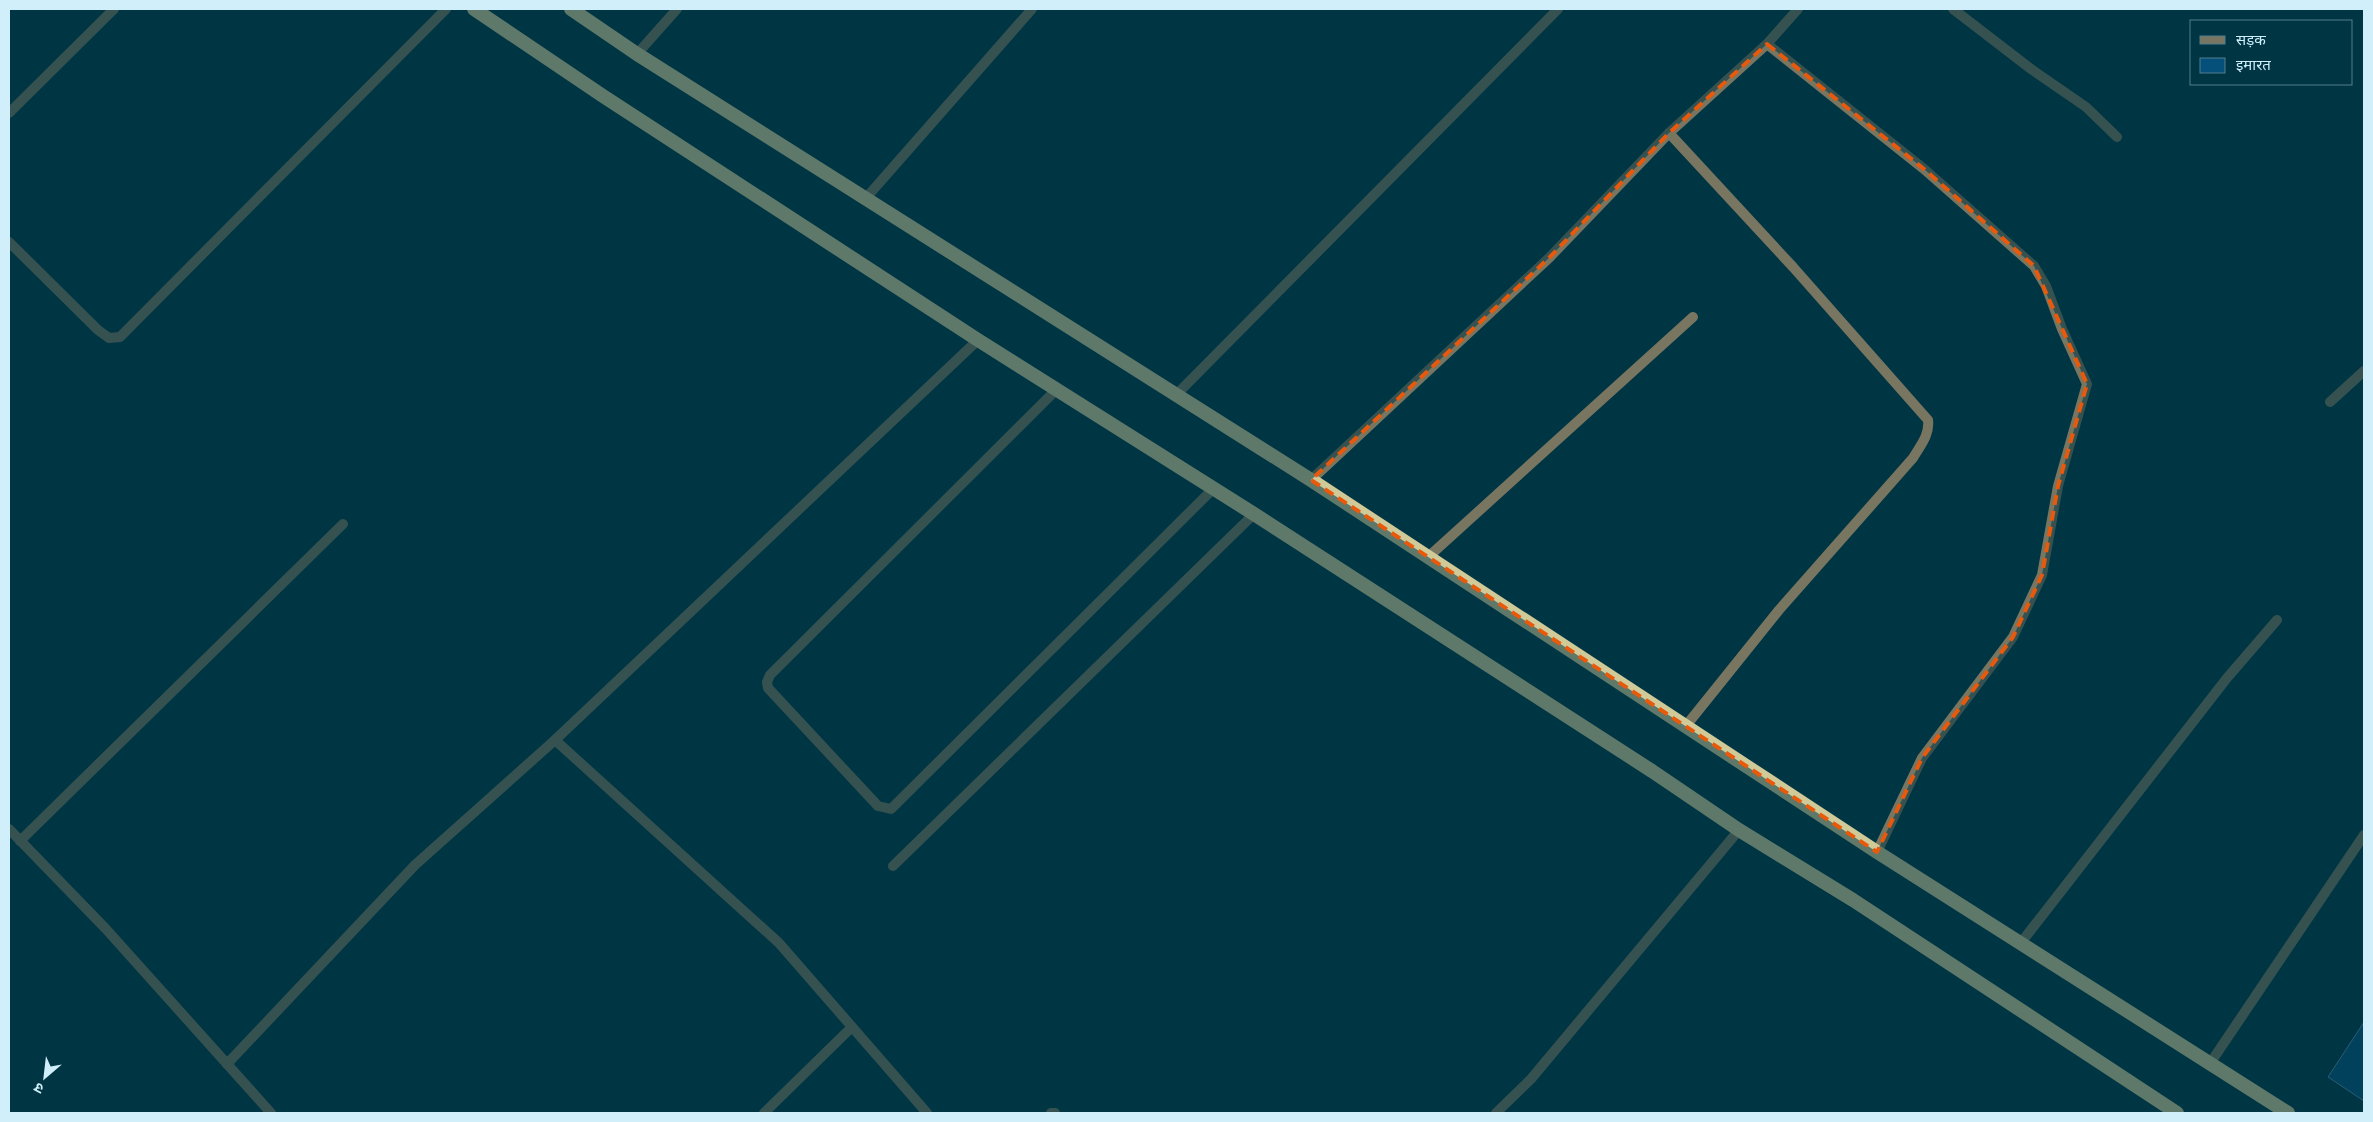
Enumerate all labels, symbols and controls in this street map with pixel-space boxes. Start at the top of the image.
legend [2190,20,2353,85]
text: सड़क [2236,31,2266,49]
text: इमारत [2236,56,2271,74]
north arrow [20,1052,70,1102]
text: उ [31,1078,47,1097]

